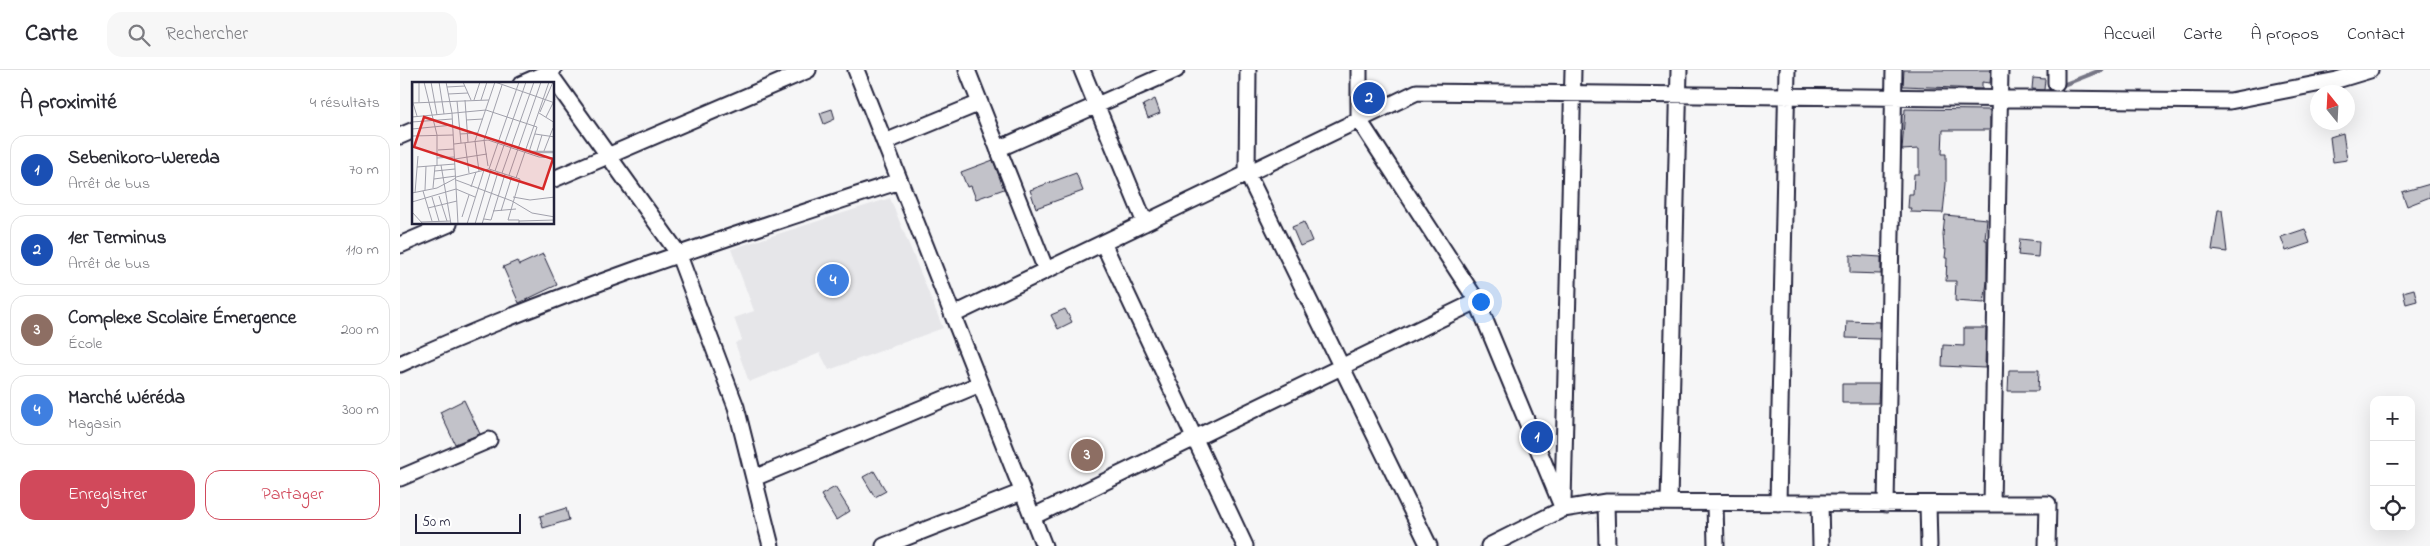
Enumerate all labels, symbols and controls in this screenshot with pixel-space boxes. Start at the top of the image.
search box [107,12,457,57]
text: Carte [25,17,77,52]
icon: search [125,21,153,49]
text: Rechercher [165,21,248,48]
text: Accueil [2103,22,2155,48]
text: Carte [2183,22,2222,48]
text: À propos [2250,22,2319,48]
text: Contact [2347,22,2405,48]
pin: 2 [1353,79,1385,117]
inset map [412,82,555,225]
north arrow [2310,85,2355,130]
text: À proximité [20,88,117,118]
text: 4 résultats [310,91,380,115]
text: Sebenikoro-Wereda [68,145,220,172]
text: 1 [34,158,40,182]
text: 70 m [349,158,379,182]
text: Arrêt de bus [68,172,150,196]
text: 1er Terminus [68,225,167,252]
text: 2 [33,238,41,262]
text: 110 m [345,238,379,262]
text: Arrêt de bus [68,252,150,276]
pin: 4 [817,261,849,299]
your location [1468,289,1494,315]
text: Complexe Scolaire Émergence [68,305,296,332]
text: 3 [34,318,40,342]
text: 200 m [341,318,379,342]
text: École [68,332,103,356]
text: Marché Wéréda [68,385,185,412]
map controls [2370,396,2415,531]
button: + [2370,396,2415,441]
text: 4 [34,398,40,422]
text: 300 m [342,398,379,422]
text: Magasin [68,412,121,436]
pin: 1 [1521,418,1553,456]
pin: 3 [1071,436,1103,474]
button: − [2370,441,2415,486]
button: Enregistrer [20,470,195,520]
button: Partager [205,470,380,520]
button: locate [2370,486,2415,531]
scale bar [415,511,521,534]
text: 50 m [422,512,450,533]

